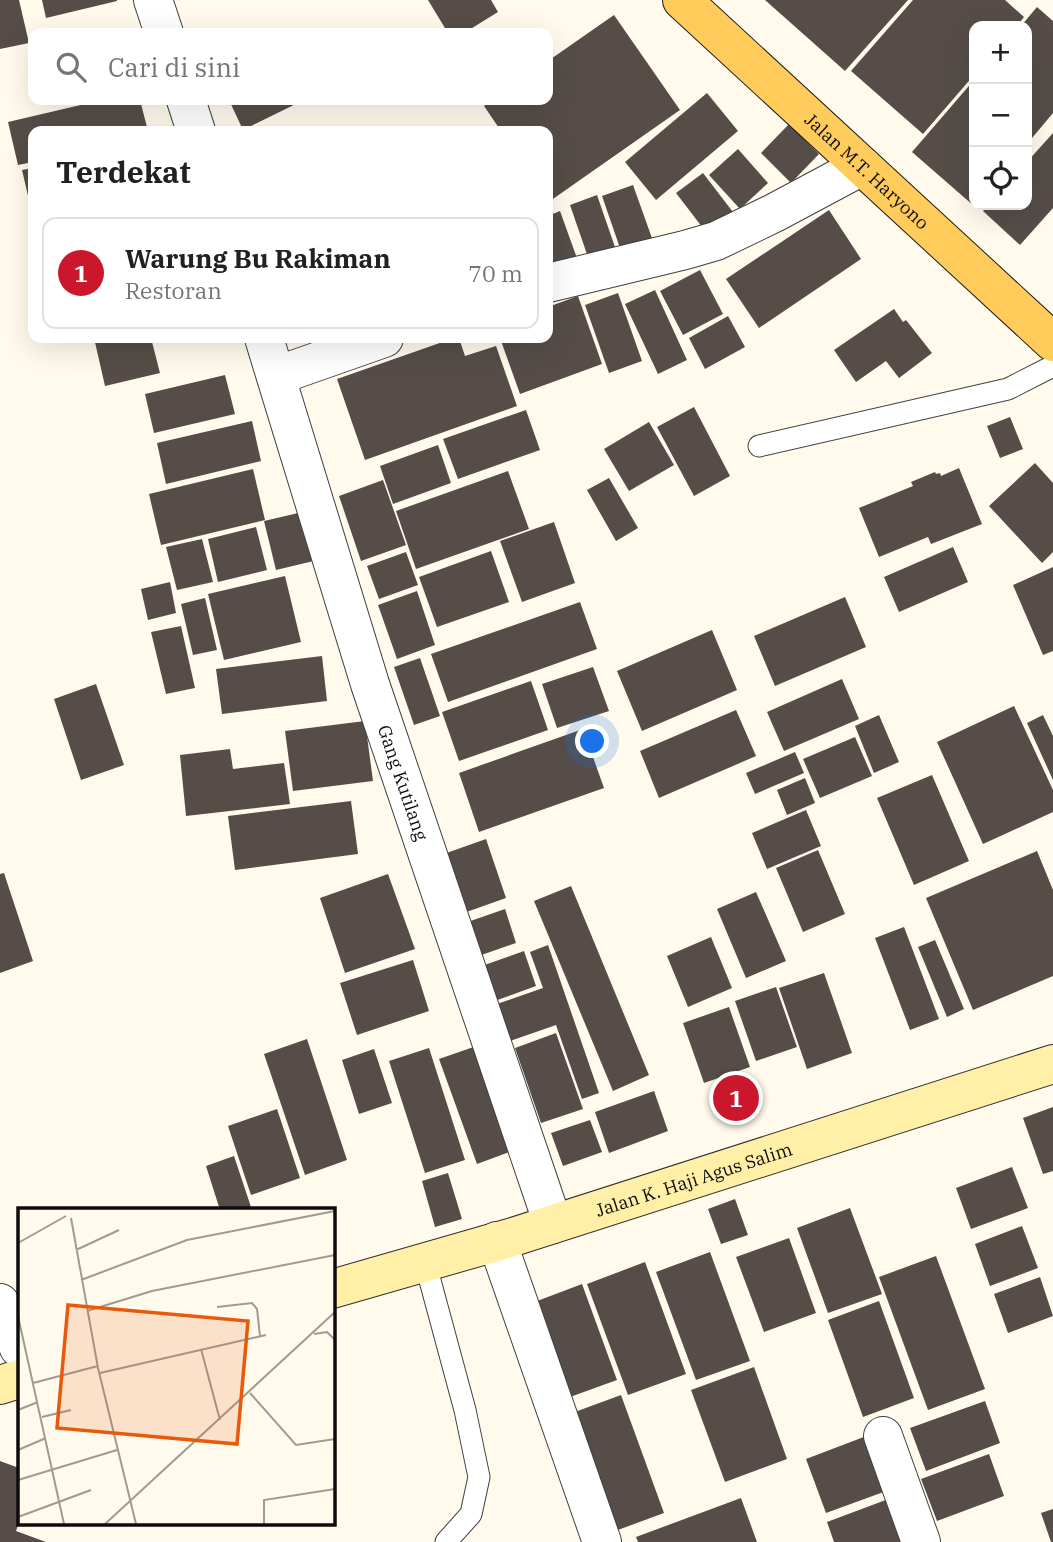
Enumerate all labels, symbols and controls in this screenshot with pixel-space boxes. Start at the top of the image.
map controls [969,21,1032,210]
button: + [969,21,1032,84]
search box [28,28,553,105]
icon: search [52,48,90,86]
text: Cari di sini [108,50,240,84]
button: − [969,84,1032,147]
street label: Jalan M.T. Haryono [800,108,934,234]
button: locate [969,147,1032,210]
text: Terdekat [56,152,191,191]
text: Warung Bu Rakiman [125,241,391,275]
text: 1 [74,258,88,288]
text: 70 m [468,258,523,288]
text: Restoran [125,275,222,305]
street label: Gang Kutilang [373,722,434,844]
your location [575,724,609,758]
pin: 1 [713,1072,759,1124]
street label: Jalan K. Haji Agus Salim [592,1137,795,1221]
inset map [18,1208,334,1524]

